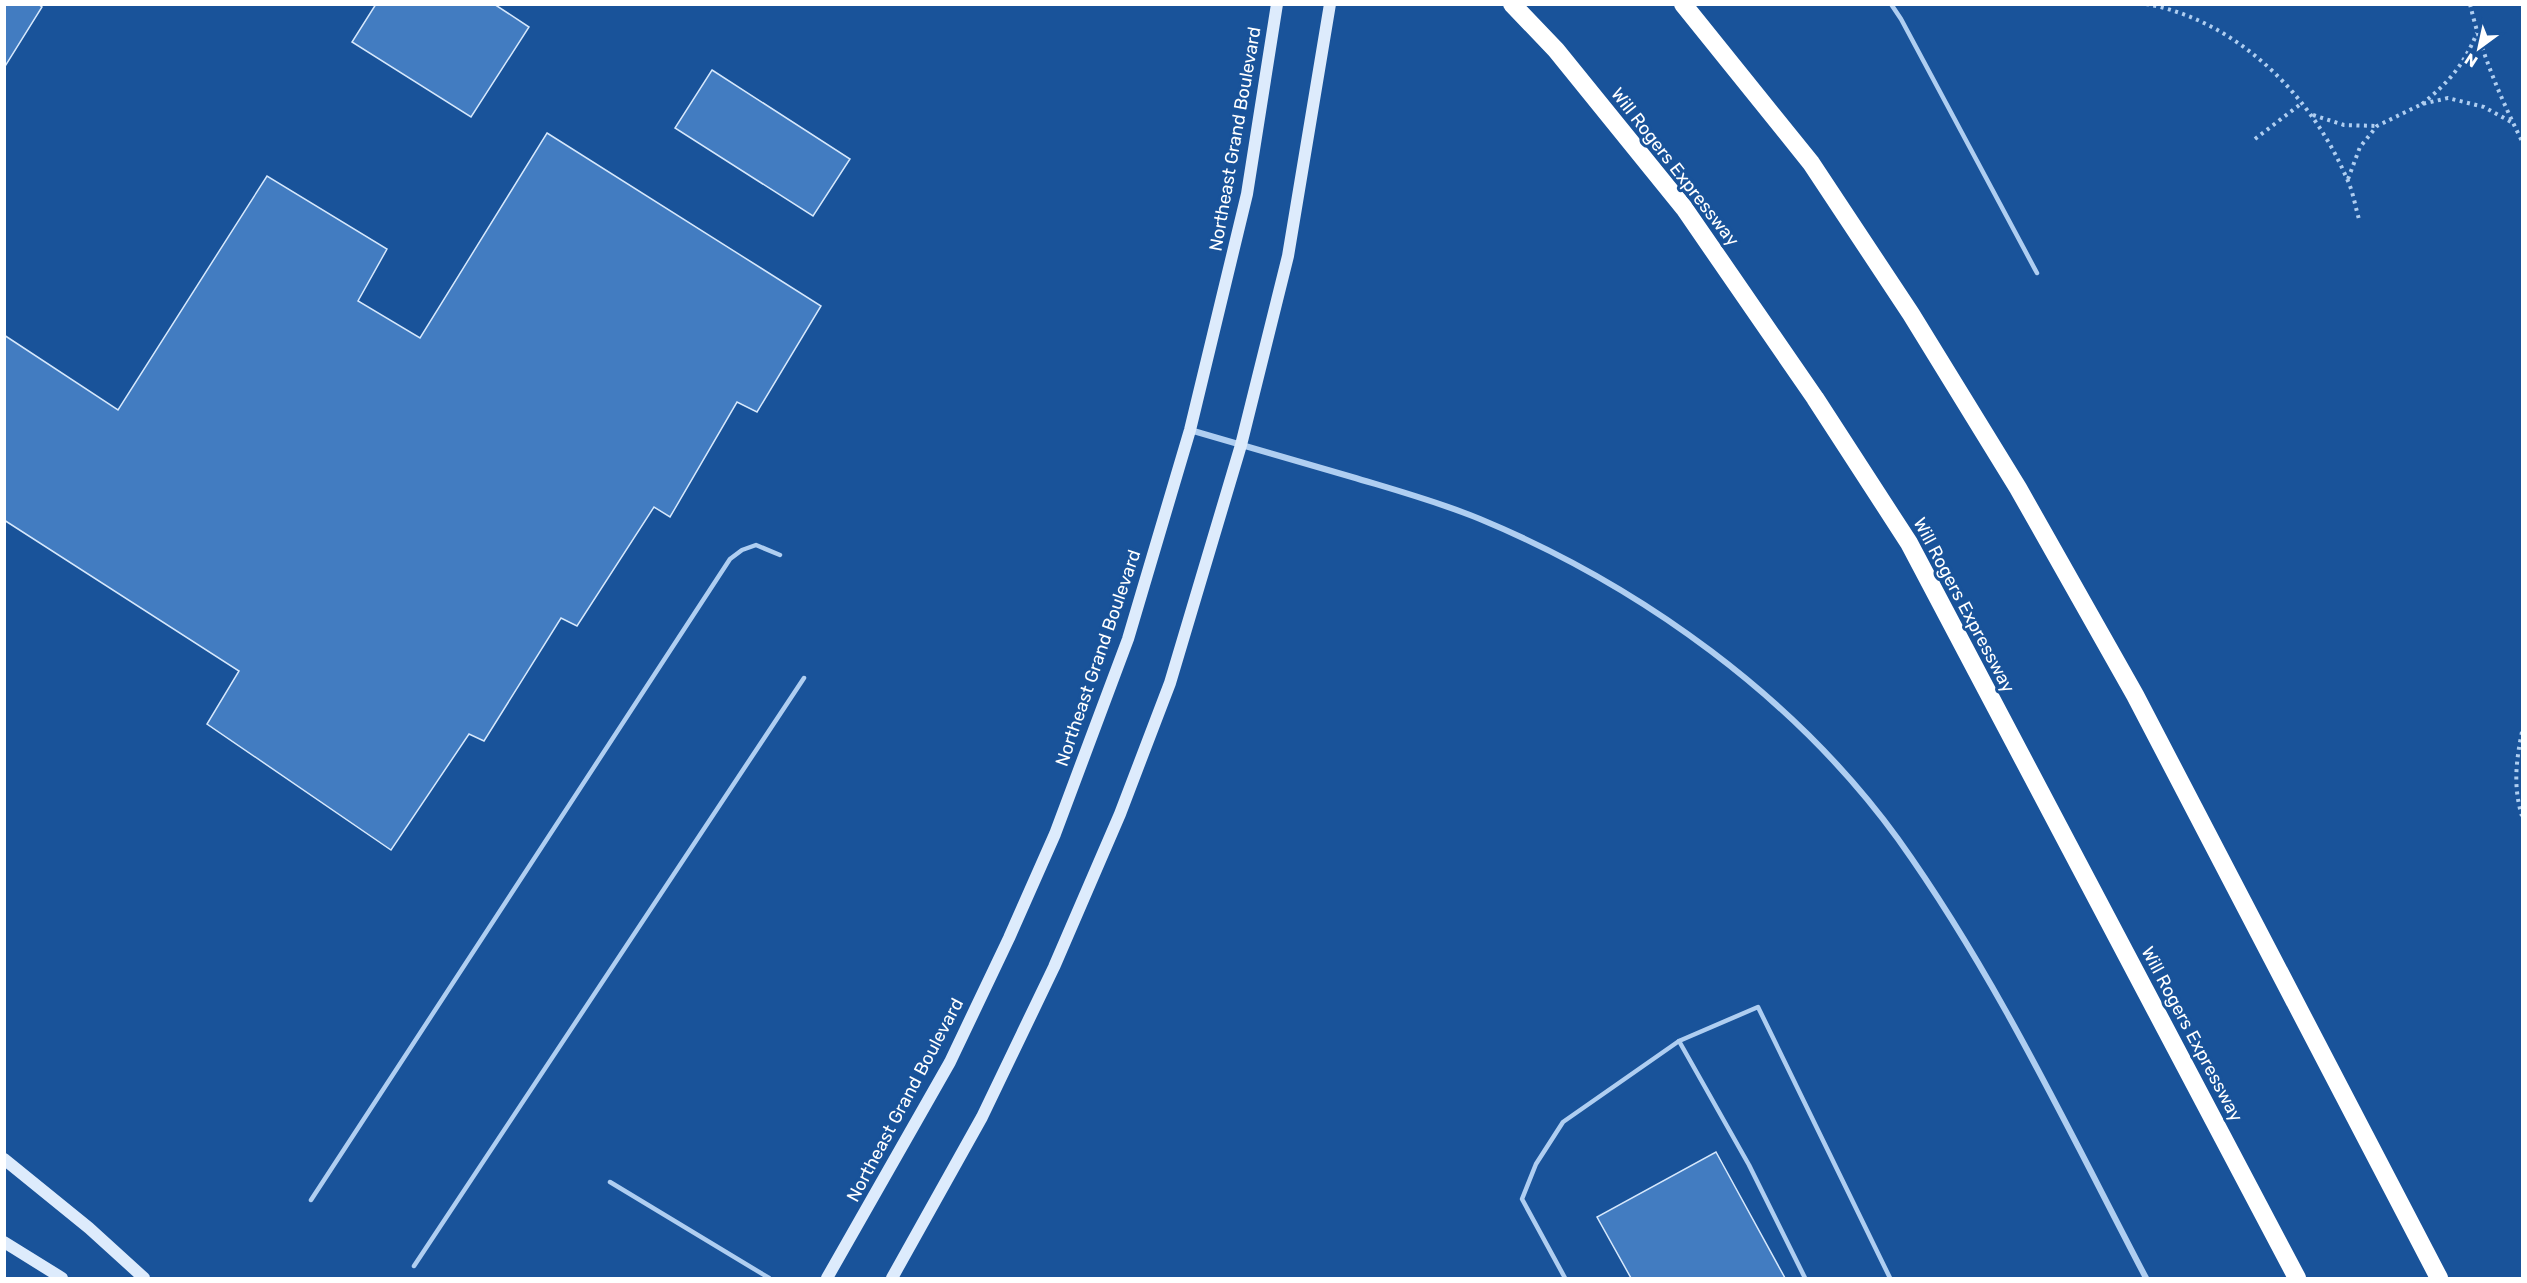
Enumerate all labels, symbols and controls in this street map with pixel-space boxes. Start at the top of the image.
north arrow [2449,18,2509,78]
street label: Northeast Grand Boulevard [1204,25,1266,253]
text: N [2461,49,2481,71]
street label: Will Rogers Expressway [1606,83,1744,251]
street label: Will Rogers Expressway [1908,514,2020,696]
street label: Northeast Grand Boulevard [1051,547,1145,769]
street label: Will Rogers Expressway [2136,943,2248,1125]
street label: Northeast Grand Boulevard [842,994,968,1206]

